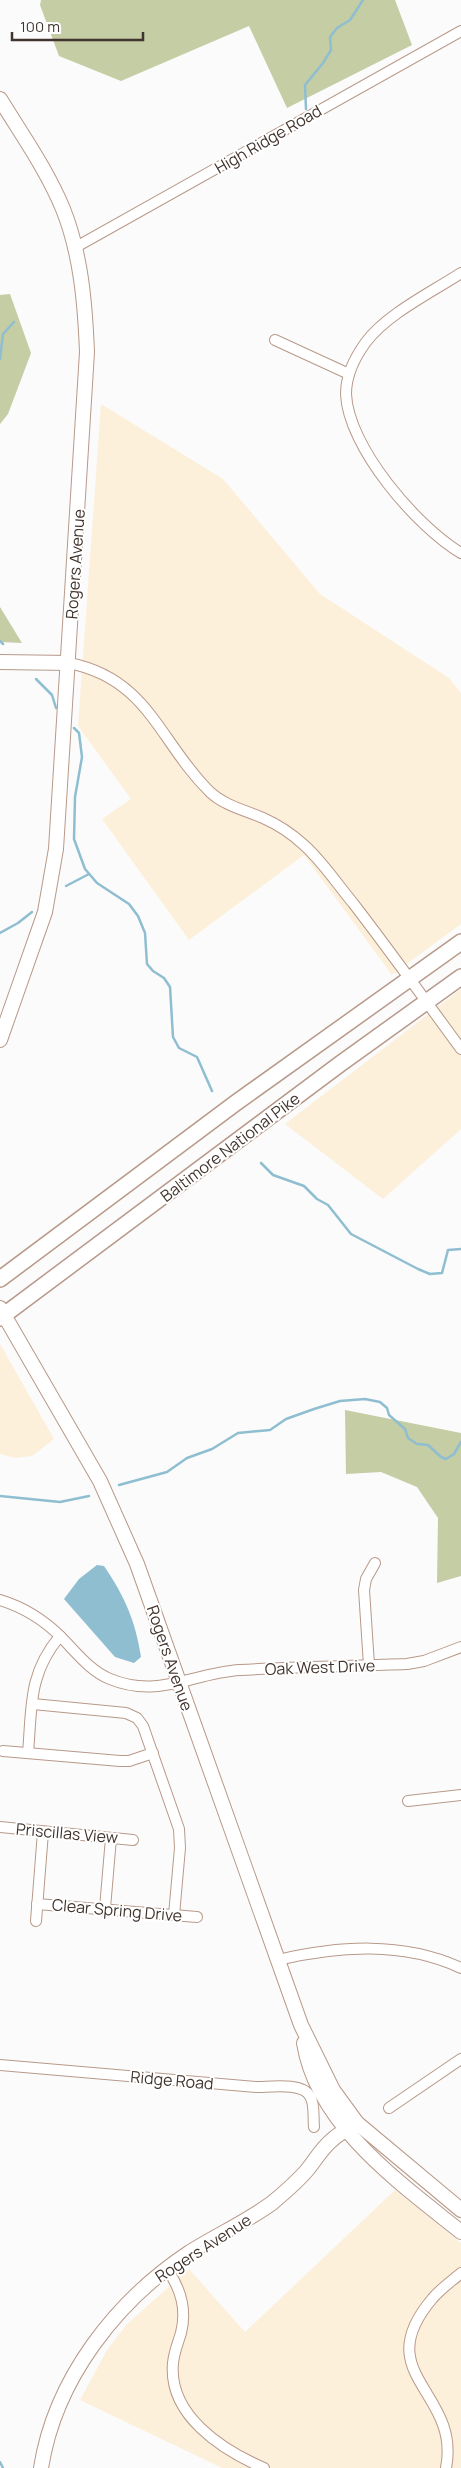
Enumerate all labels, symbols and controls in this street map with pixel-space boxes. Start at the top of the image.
scale bar [12,10,144,42]
text: 100 m [20,16,60,37]
street label: High Ridge Road [210,99,326,179]
street label: Rogers Avenue [60,508,90,620]
street label: Baltimore National Pike [156,1087,304,1207]
street label: Rogers Avenue [142,1602,198,1714]
street label: Oak West Drive [264,1654,376,1680]
street label: Priscillas View [15,1818,119,1848]
street label: Clear Spring Drive [51,1893,183,1927]
street label: Ridge Road [130,2065,214,2095]
street label: Rogers Avenue [151,2209,255,2287]

